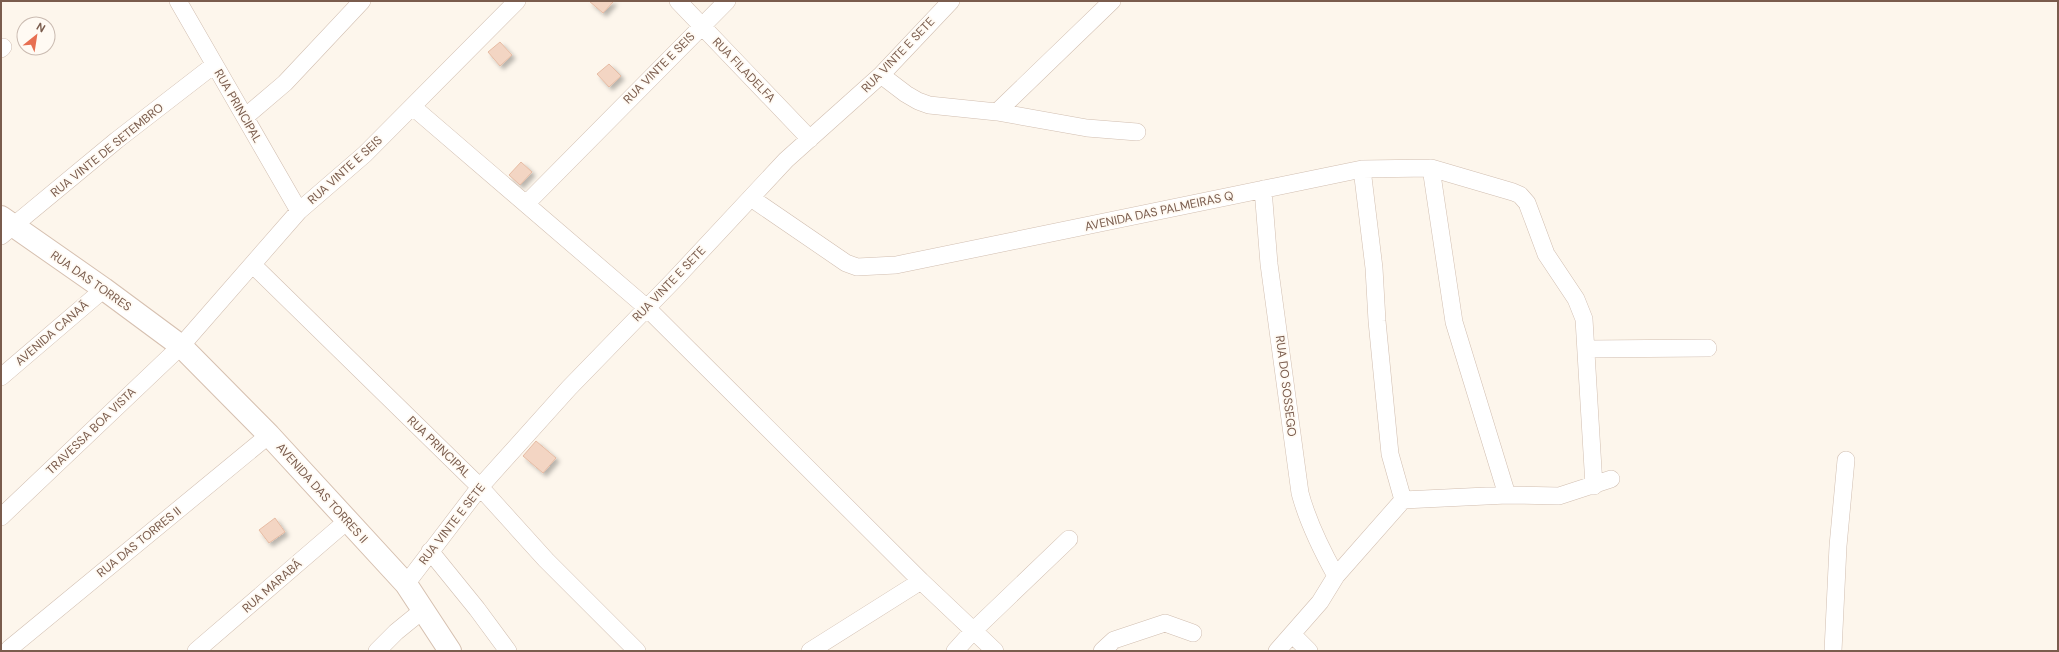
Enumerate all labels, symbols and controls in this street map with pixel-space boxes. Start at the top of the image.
street label: RUA VINTE E SETE [858,14,938,96]
north arrow [16,16,56,56]
text: N [34,19,48,35]
street label: RUA VINTE E SEIS [620,29,698,107]
street label: RUA FILADELFA [709,34,779,106]
street label: RUA PRINCIPAL [210,66,266,146]
street label: RUA VINTE DE SETEMBRO [47,99,167,201]
street label: RUA VINTE E SEIS [304,132,386,208]
street label: AVENIDA DAS PALMEIRAS Q [1083,187,1235,235]
street label: RUA VINTE E SETE [629,243,709,325]
street label: RUA DAS TORRES [47,247,135,315]
street label: AVENIDA CANAÃ [12,297,92,369]
street label: RUA DO SOSSEGO [1272,334,1300,438]
street label: TRAVESSA BOA VISTA [43,384,139,478]
street label: RUA PRINCIPAL [404,413,474,481]
street label: AVENIDA DAS TORRES II [273,439,371,547]
street label: RUA VINTE E SETE [415,480,489,568]
street label: RUA DAS TORRES II [94,503,184,581]
street label: RUA MARABÁ [239,556,305,616]

